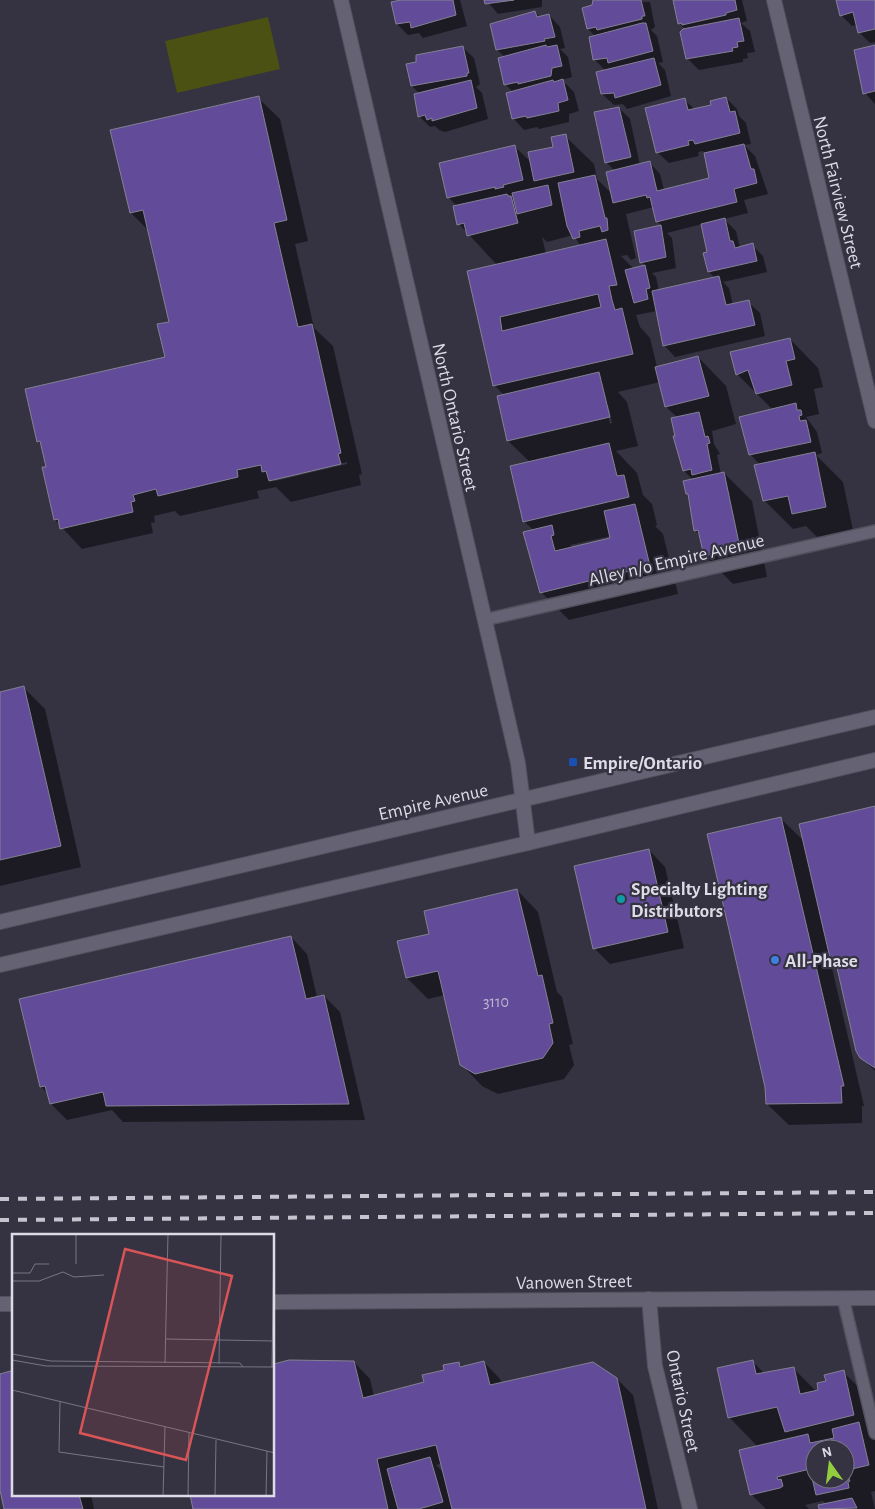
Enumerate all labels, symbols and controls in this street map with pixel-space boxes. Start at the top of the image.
street label: North Fairview Street [809,114,866,271]
street label: North Ontario Street [428,341,481,493]
street label: Alley n/o Empire Avenue [587,531,766,590]
place label: Empire/Ontario [583,754,702,773]
marker: Empire/Ontario [567,756,579,768]
street label: Empire Avenue [377,781,490,824]
place label: Specialty Lighting Distributors [631,880,768,921]
marker: Specialty Lighting Distributors [615,893,627,905]
place label: All-Phase [785,952,858,971]
marker: All-Phase [769,954,781,966]
house number: 3110 [483,994,509,1010]
inset map [12,1234,275,1496]
street label: Vanowen Street [516,1272,632,1293]
street label: Ontario Street [662,1348,703,1454]
north arrow [805,1439,855,1489]
text: N [821,1444,834,1460]

